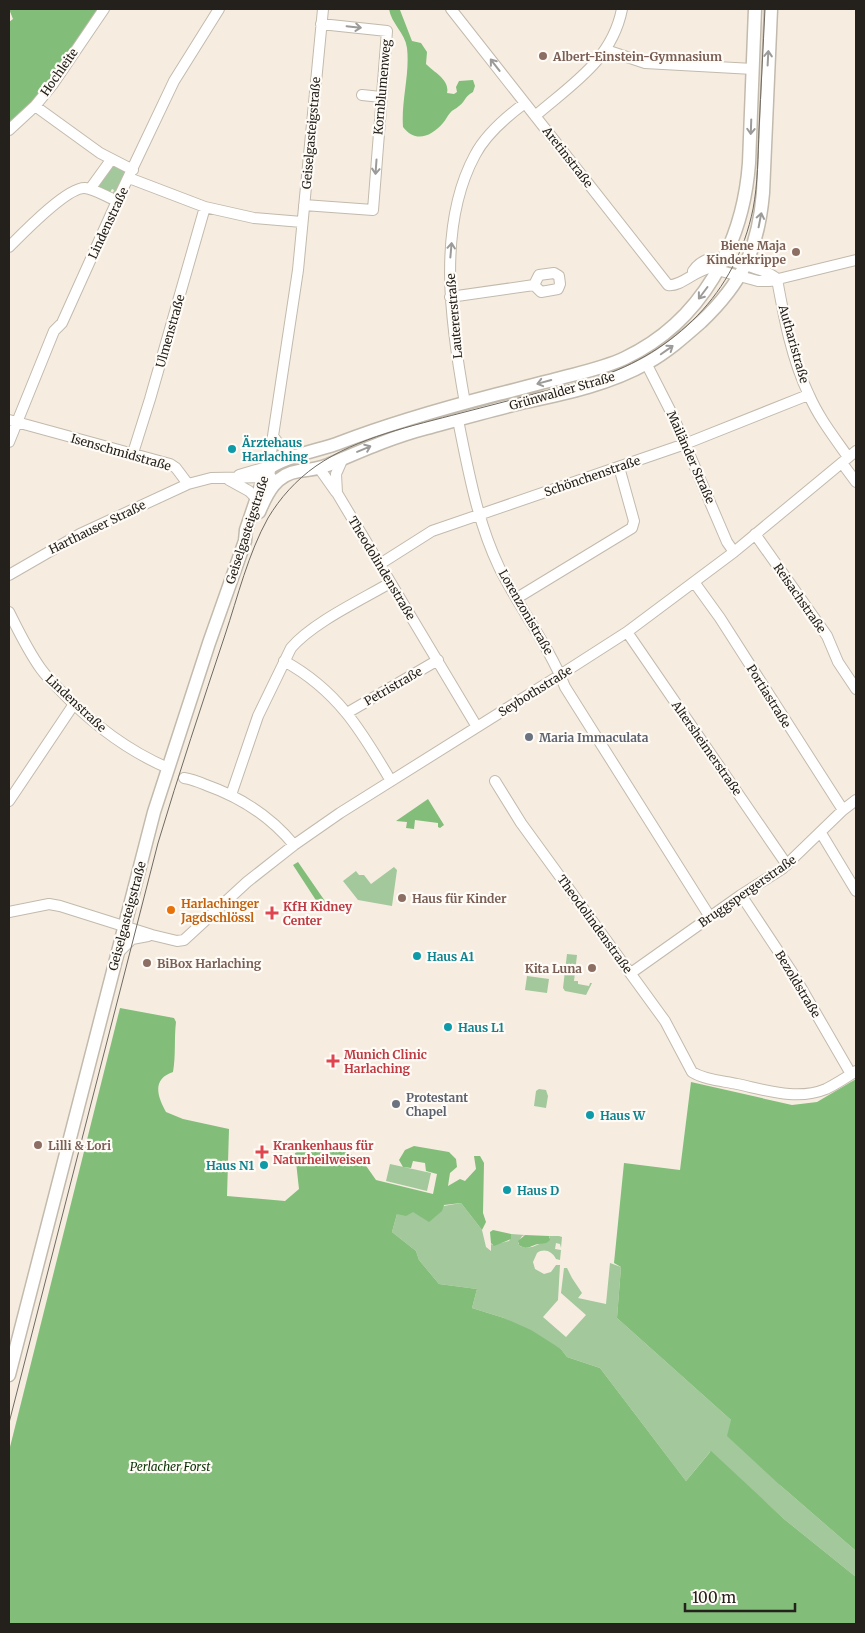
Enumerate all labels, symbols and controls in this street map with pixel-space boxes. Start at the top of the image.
one-way arrow [346,23,362,32]
street label: Kornblumenweg [370,38,394,136]
street label: Hochleite [37,45,81,99]
place label: Albert-Einstein-Gymnasium [552,49,722,64]
marker: Albert-Einstein-Gymnasium [537,50,549,62]
one-way arrow [764,50,773,66]
one-way arrow [489,59,500,72]
street label: Geiselgasteigstraße [299,76,323,190]
one-way arrow [746,119,755,135]
street label: Aretinstraße [539,123,596,190]
one-way arrow [372,158,381,174]
street label: Lindenstraße [85,185,131,261]
one-way arrow [756,212,765,228]
place label: Biene Maja Kinderkrippe [706,238,787,267]
one-way arrow [447,242,456,258]
marker: Biene Maja Kinderkrippe [790,246,802,258]
street label: Lautererstraße [443,273,465,359]
one-way arrow [698,286,709,299]
street label: Ulmenstraße [152,293,188,369]
street label: Autharistraße [775,302,812,385]
one-way arrow [659,345,673,355]
street label: Grünwalder Straße [508,369,616,413]
one-way arrow [536,378,552,387]
street label: Mailänder Straße [664,408,718,506]
street label: Isenschmidstraße [69,430,173,474]
place label: Ärztehaus Harlaching [241,435,309,464]
marker: Ärztehaus Harlaching [226,443,238,455]
one-way arrow [356,444,371,453]
street label: Schönchenstraße [542,453,642,499]
street label: Geiselgasteigstraße [222,474,272,586]
street label: Harthauser Straße [46,497,148,557]
street label: Theodolindenstraße [345,514,419,622]
street label: Reisachstraße [771,560,829,636]
street label: Lorenzonistraße [496,567,556,657]
street label: Seybothstraße [495,662,575,720]
street label: Portiastraße [744,662,794,730]
street label: Petristraße [361,663,425,709]
street label: Lindenstraße [43,671,109,735]
street label: Altersheimerstraße [668,697,745,798]
place label: Maria Immaculata [539,730,649,745]
marker: Maria Immaculata [523,731,535,743]
street label: Bruggspergerstraße [695,852,799,930]
street label: Geiselgasteigstraße [105,860,149,972]
street label: Theodolindenstraße [554,872,636,976]
place label: Haus für Kinder [412,891,507,906]
marker: Haus für Kinder [396,892,408,904]
place label: Harlachinger Jagdschlössl [180,896,259,925]
place label: KfH Kidney Center [283,899,353,928]
marker: Harlachinger Jagdschlössl [165,904,177,916]
marker: KfH Kidney Center [265,906,279,920]
street label: Bezoldstraße [772,948,824,1020]
place label: Haus A1 [427,949,475,964]
marker: Haus A1 [411,950,423,962]
place label: BiBox Harlaching [157,956,262,971]
marker: BiBox Harlaching [141,957,153,969]
place label: Kita Luna [525,961,582,976]
marker: Kita Luna [586,962,598,974]
place label: Haus L1 [458,1020,504,1035]
marker: Haus L1 [442,1021,454,1033]
place label: Munich Clinic Harlaching [344,1047,427,1076]
marker: Munich Clinic Harlaching [326,1054,340,1068]
place label: Protestant Chapel [406,1090,468,1119]
marker: Protestant Chapel [390,1098,402,1110]
place label: Haus W [600,1108,646,1123]
marker: Haus W [584,1109,596,1121]
place label: Lilli & Lori [48,1138,111,1153]
place label: Krankenhaus für Naturheilweisen [273,1138,374,1167]
marker: Lilli & Lori [32,1139,44,1151]
marker: Krankenhaus für Naturheilweisen [255,1145,269,1159]
place label: Haus N1 [206,1158,254,1173]
marker: Haus N1 [258,1159,270,1171]
place label: Haus D [517,1183,559,1198]
marker: Haus D [501,1184,513,1196]
park label: Perlacher Forst [130,1459,211,1474]
scale bar [685,1580,795,1612]
text: 100 m [692,1588,736,1607]

